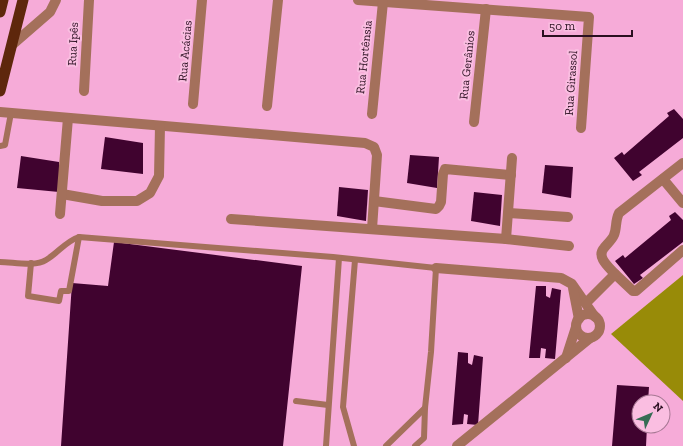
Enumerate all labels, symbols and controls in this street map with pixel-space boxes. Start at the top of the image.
scale bar [543,12,632,38]
street label: Rua Hortênsia [353,19,375,95]
text: 50 m [549,19,576,33]
street label: Rua Acácias [175,20,195,82]
street label: Rua Ipês [65,22,81,66]
street label: Rua Gerânios [456,30,478,100]
street label: Rua Girassol [562,50,580,116]
north arrow [631,394,671,434]
text: N [650,400,666,415]

